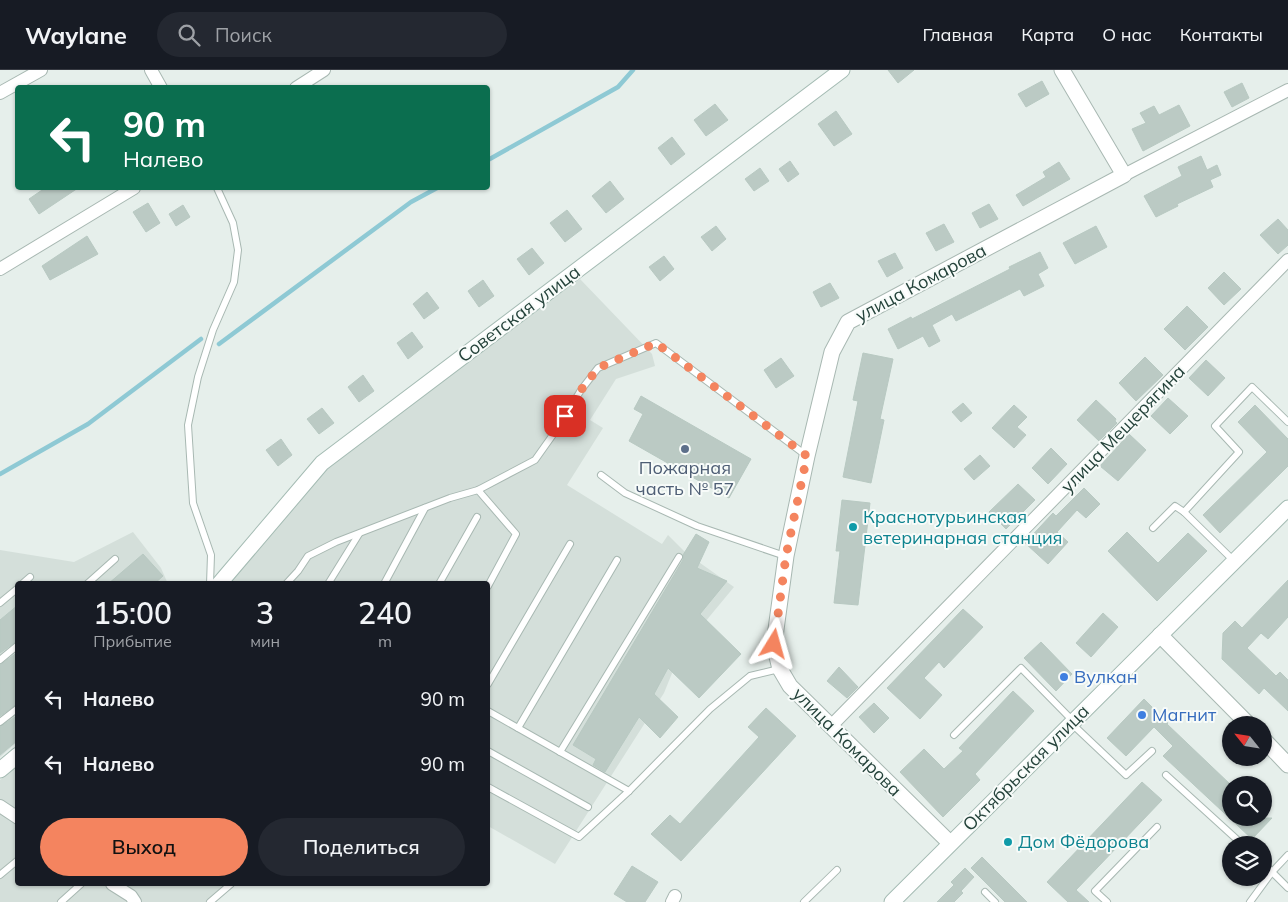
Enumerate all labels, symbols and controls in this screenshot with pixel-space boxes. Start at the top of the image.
search box [157,12,507,57]
text: Waylane [25,20,127,50]
icon: search [175,21,203,49]
text: Поиск [215,23,272,47]
text: Главная [923,23,993,46]
text: Карта [1021,23,1074,46]
text: О нас [1102,23,1152,46]
text: Контакты [1180,23,1263,46]
text: 90 m [123,102,206,146]
icon: left [40,105,105,170]
text: Налево [123,145,203,173]
street label: улица Комарова [851,238,990,327]
street label: Советская улица [453,260,585,367]
street label: улица Мещерягина [1056,360,1190,497]
pin [544,395,586,437]
icon: arrive [551,402,579,430]
marker: Пожарная часть № 57 [679,443,691,455]
place label: Пожарная часть № 57 [636,456,734,500]
place label: Краснотурьинская ветеринарная станция [863,505,1063,549]
marker: Краснотурьинская ветеринарная станция [847,521,859,533]
text: 15:00 [93,594,172,632]
text: 3 [256,594,274,632]
text: 240 [358,594,412,632]
position arrow [747,617,799,669]
text: Прибытие [93,631,172,651]
text: мин [250,631,280,651]
text: m [378,631,392,651]
place label: Вулкан [1074,665,1137,688]
marker: Вулкан [1058,671,1070,683]
street label: улица Комарова [788,682,907,801]
icon: left [40,685,68,713]
text: Налево [83,687,155,711]
text: 90 m [421,687,465,711]
street label: Октябрьская улица [957,699,1094,836]
place label: Магнит [1152,703,1217,726]
marker: Магнит [1136,709,1148,721]
north arrow [1222,716,1272,766]
map controls [1222,716,1272,886]
icon: left [40,750,68,778]
text: Налево [83,752,155,776]
text: 90 m [421,752,465,776]
button: search [1222,776,1272,826]
button: Выход [40,818,248,876]
button: Поделиться [258,818,465,876]
place label: Дом Фёдорова [1018,830,1149,853]
marker: Дом Фёдорова [1002,836,1014,848]
button: layers [1222,836,1272,886]

